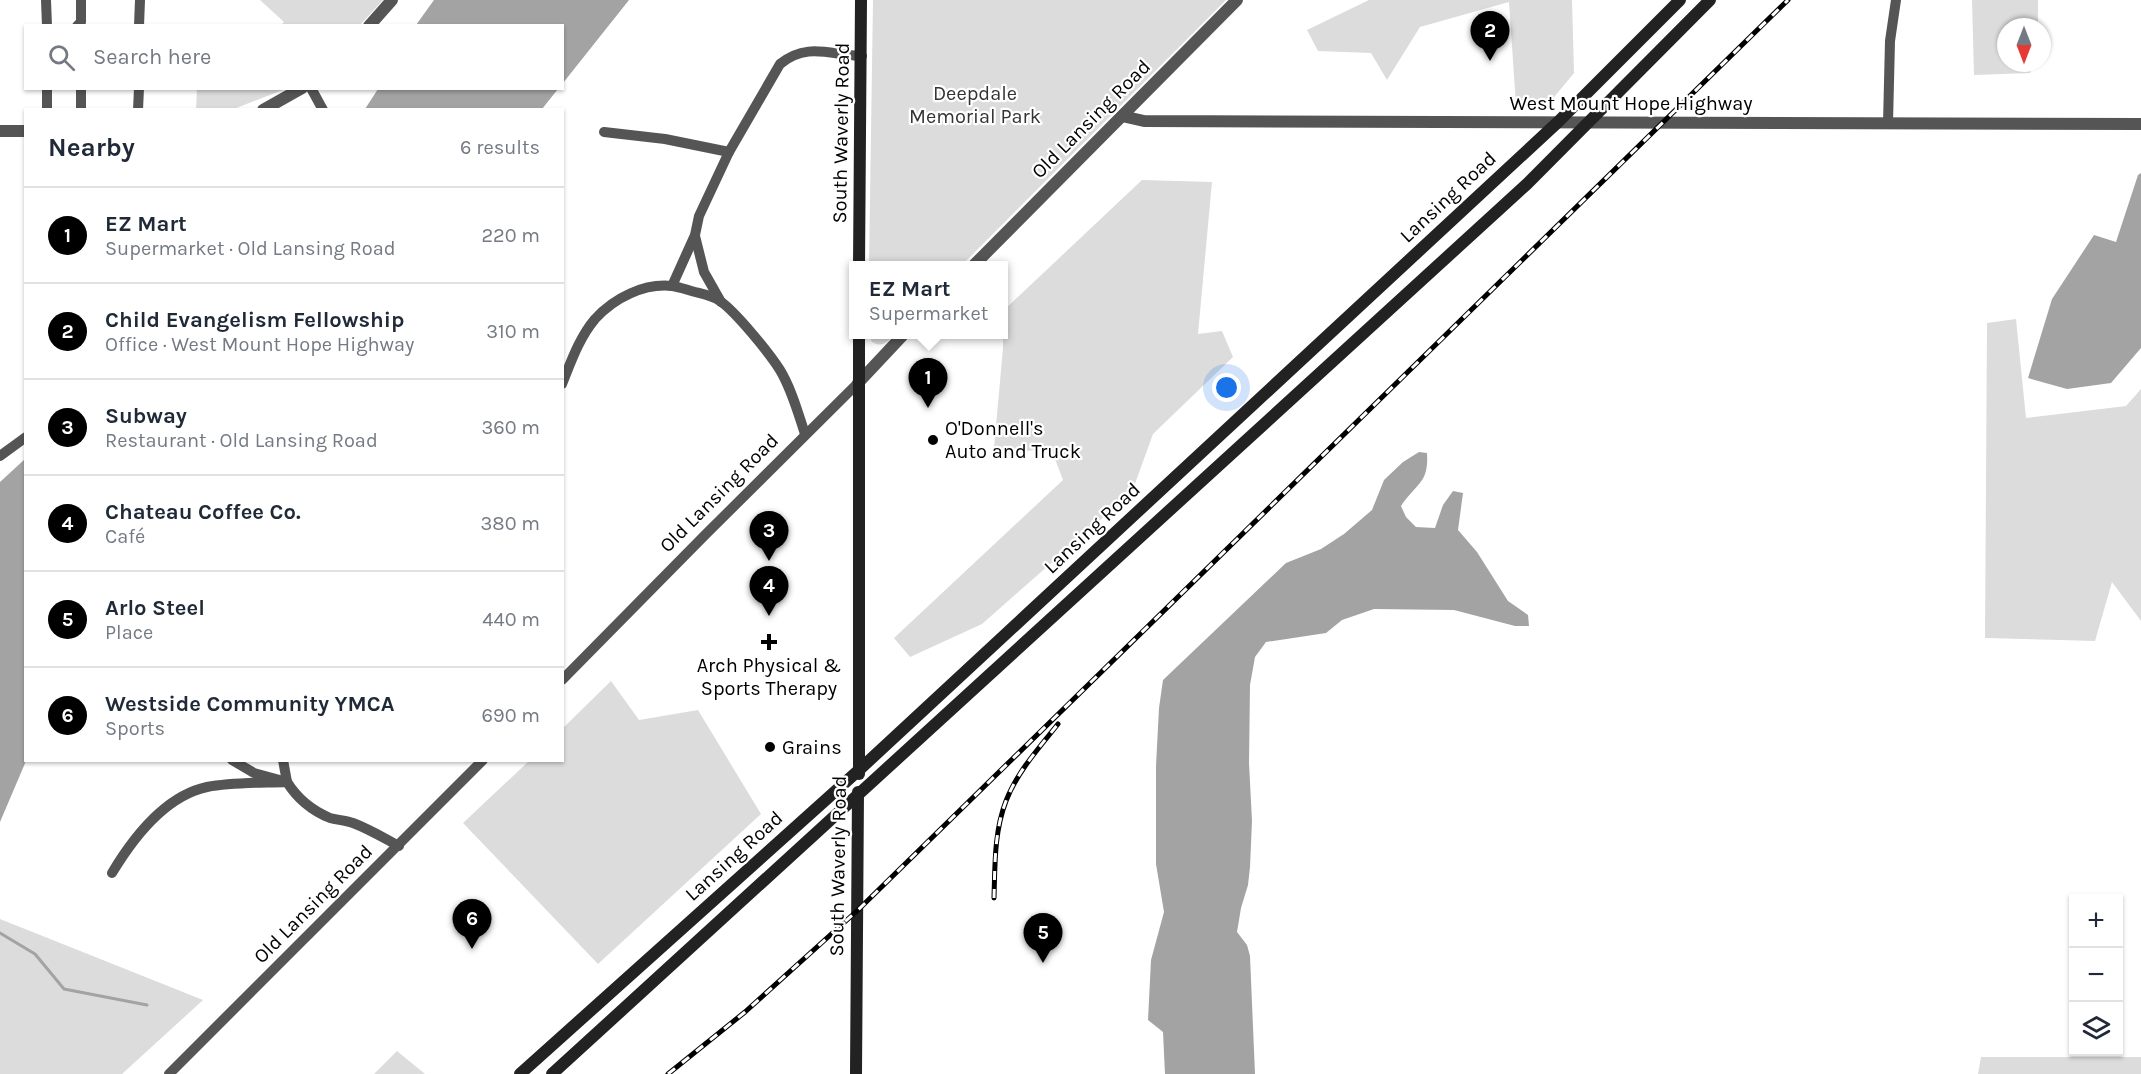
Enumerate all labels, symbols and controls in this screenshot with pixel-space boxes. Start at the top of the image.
pin: 2 [1470,11,1510,61]
north arrow [1997,18,2051,72]
search box [24,24,564,90]
icon: search [45,41,78,74]
street label: South Waverly Road [828,42,854,224]
text: Search here [93,44,211,70]
street label: Old Lansing Road [1027,55,1155,183]
park label: Deepdale Memorial Park [909,82,1041,128]
street label: West Mount Hope Highway [1509,92,1753,115]
text: Nearby [48,132,135,163]
text: 6 results [460,136,540,159]
street label: Lansing Road [1395,147,1501,247]
text: EZ Mart [105,211,187,237]
text: 1 [64,224,71,247]
text: 220 m [481,224,540,247]
text: Supermarket · Old Lansing Road [105,237,396,260]
popup [849,261,1008,339]
text: EZ Mart [869,276,951,302]
text: Supermarket [869,302,988,325]
text: Child Evangelism Fellowship [105,307,404,333]
text: 2 [61,320,74,343]
text: 310 m [486,320,540,343]
text: Office · West Mount Hope Highway [105,333,414,356]
pin: 1 [908,358,948,408]
your location [1212,373,1241,402]
text: Subway [105,403,187,429]
text: 3 [61,416,74,439]
text: 360 m [481,416,540,439]
place label: O'Donnell's Auto and Truck [945,417,1081,463]
text: Restaurant · Old Lansing Road [105,429,378,452]
street label: Old Lansing Road [655,429,783,557]
marker: O'Donnell's Auto and Truck [926,433,940,447]
street label: Lansing Road [1039,478,1145,578]
text: Chateau Coffee Co. [105,499,301,525]
text: 4 [62,512,73,535]
text: 380 m [481,512,540,535]
pin: 3 [750,512,788,561]
text: Café [105,525,145,548]
pin: 4 [750,566,788,616]
text: Arlo Steel [105,595,205,621]
text: 5 [62,608,73,631]
text: 440 m [482,608,540,631]
text: Place [105,621,153,644]
marker: Arch Physical & Sports Therapy [760,633,778,651]
place label: Arch Physical & Sports Therapy [697,654,841,700]
text: Westside Community YMCA [105,691,394,717]
text: 6 [61,704,74,727]
text: 690 m [482,704,540,727]
text: Sports [105,717,165,740]
place label: Grains [782,736,842,759]
marker: Grains [763,740,777,754]
street label: South Waverly Road [825,775,851,957]
street label: Lansing Road [681,806,787,906]
street label: Old Lansing Road [249,840,377,968]
map controls [2069,894,2123,1056]
button: + [2069,894,2123,948]
pin: 6 [452,900,492,949]
pin: 5 [1024,914,1062,963]
button: − [2069,948,2123,1002]
button: layers [2069,1002,2123,1056]

